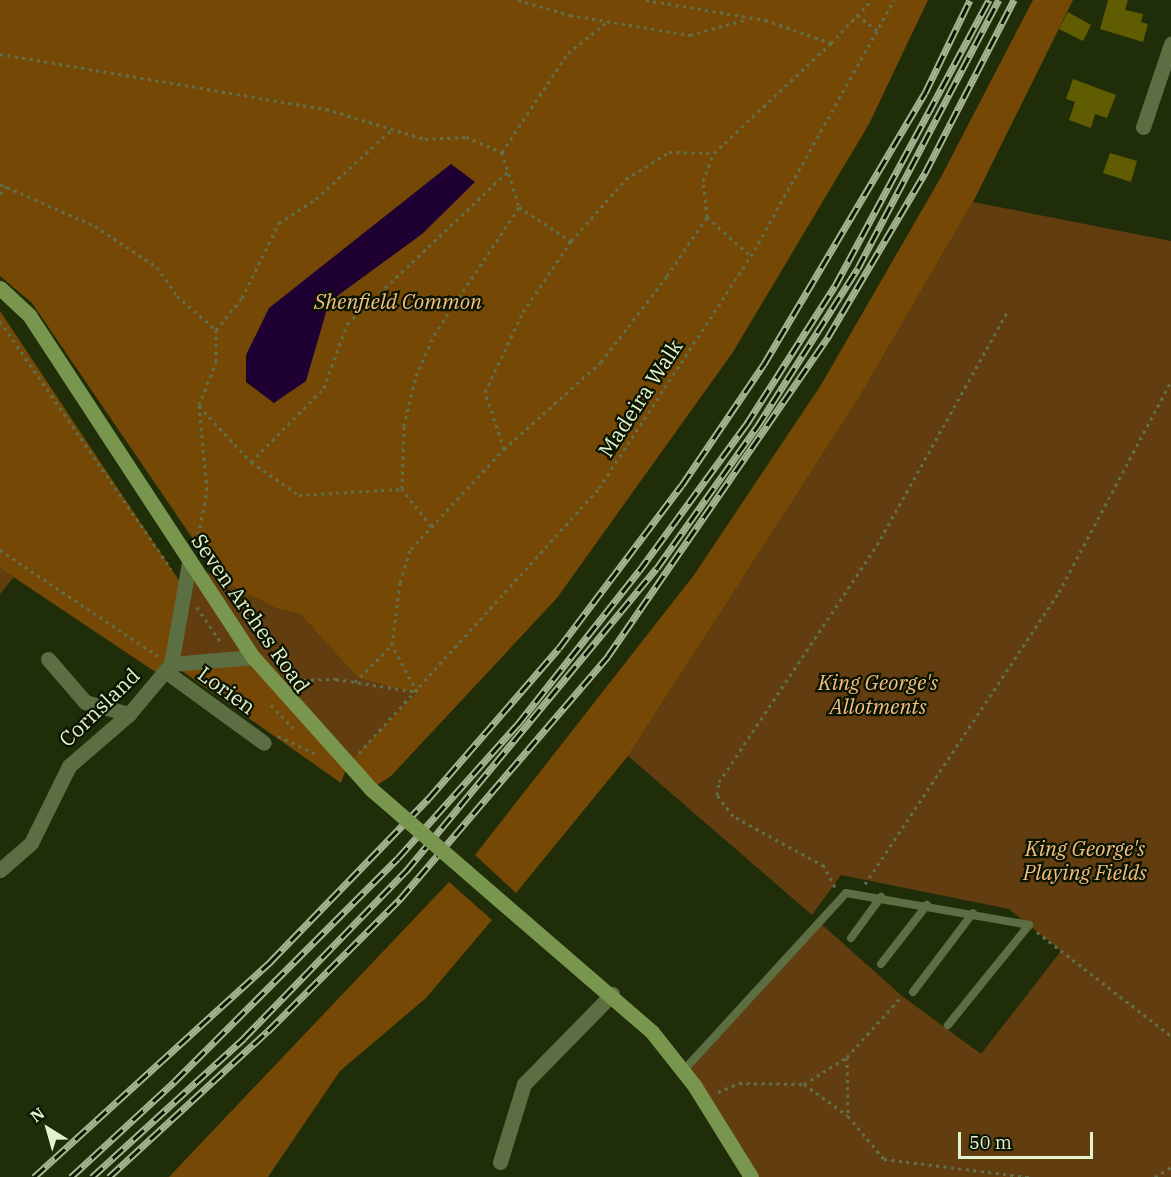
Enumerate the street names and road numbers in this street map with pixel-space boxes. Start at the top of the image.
street label: Madeira Walk [593,334,687,462]
street label: Seven Arches Road [187,529,315,697]
street label: Lorien [193,661,261,719]
street label: Cornsland [53,662,145,752]

